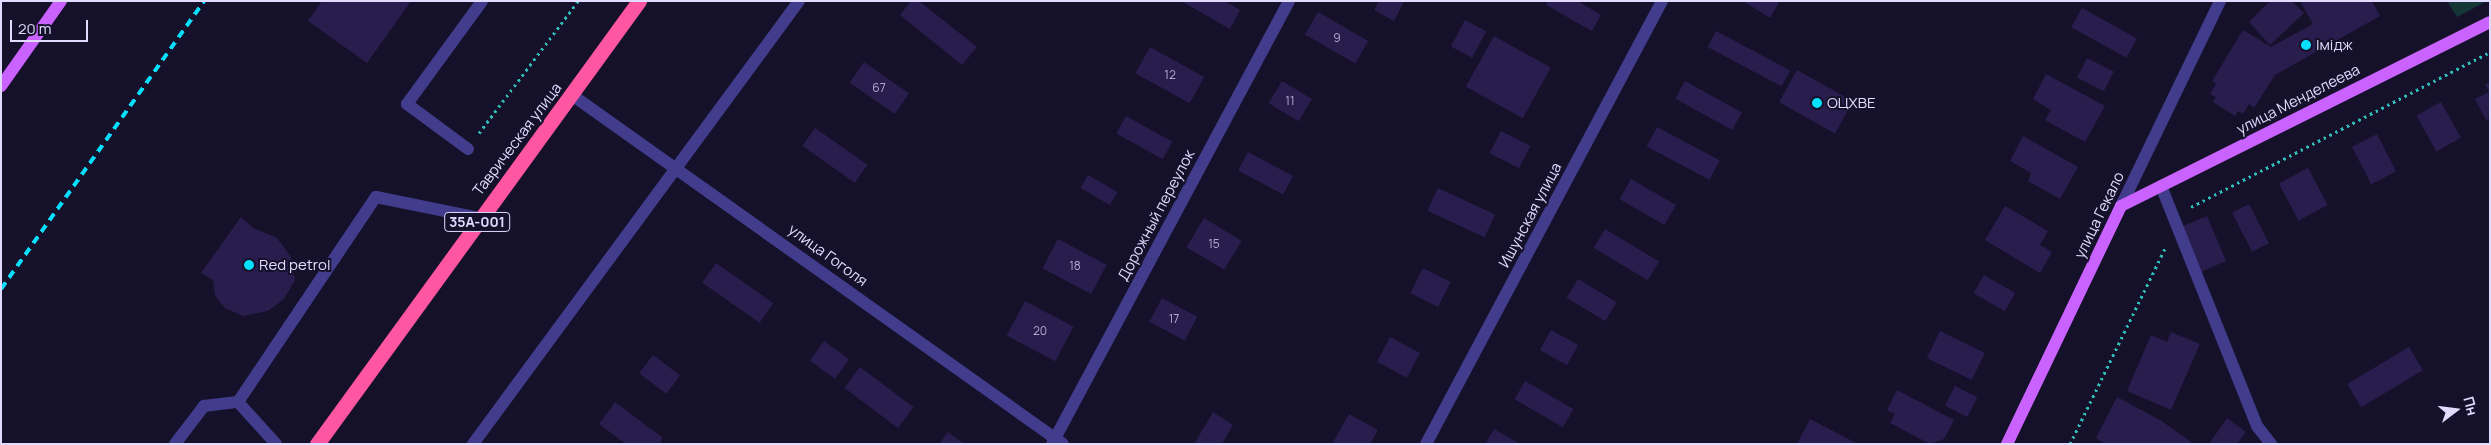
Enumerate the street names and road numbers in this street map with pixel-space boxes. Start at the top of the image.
street label: улица Менделеева [2233,60,2363,138]
street label: Таврическая улица [469,79,565,199]
street label: Дорожный переулок [1114,146,1198,284]
street label: Ишунская улица [1495,159,1565,271]
street label: улица Гекало [2070,169,2128,261]
road number: 35А-001 [443,210,511,233]
street label: улица Гоголя [785,220,871,290]

